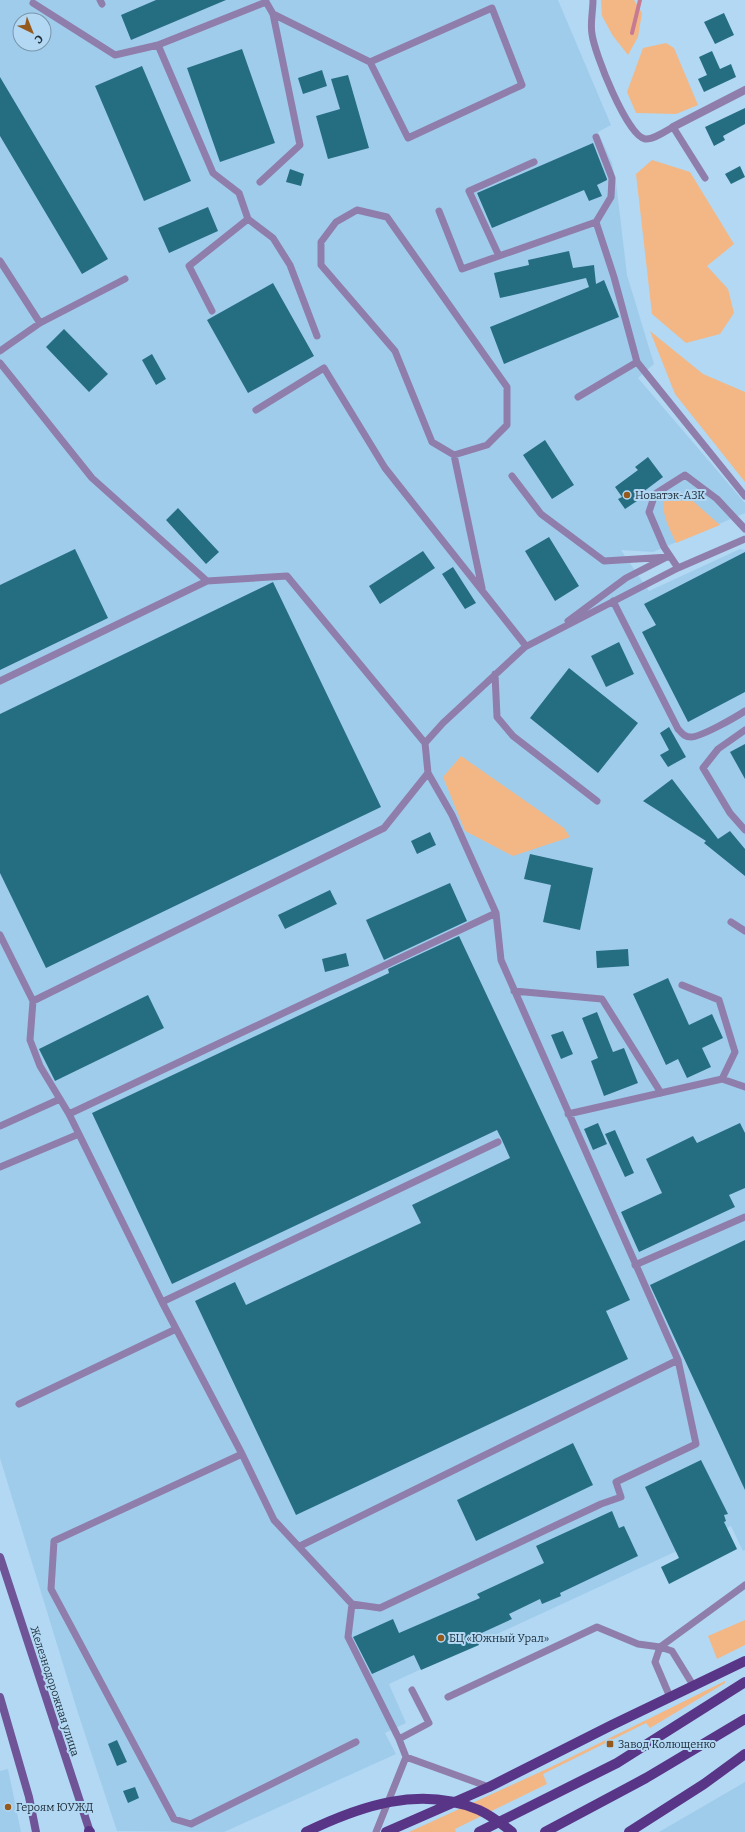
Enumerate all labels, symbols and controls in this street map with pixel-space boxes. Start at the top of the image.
north arrow [12,12,52,52]
text: С [31,32,45,46]
place label: Новатэк-АЗК [635,489,705,502]
marker: Новатэк-АЗК [622,490,632,500]
street label: Железнодорожная улица [27,1624,82,1758]
place label: БЦ «Южный Урал» [449,1632,549,1645]
marker: БЦ «Южный Урал» [436,1633,446,1643]
place label: Завод Колющенко [618,1738,716,1751]
marker: Завод Колющенко [605,1739,615,1749]
place label: Героям ЮУЖД [16,1801,94,1814]
marker: Героям ЮУЖД [3,1802,13,1812]

